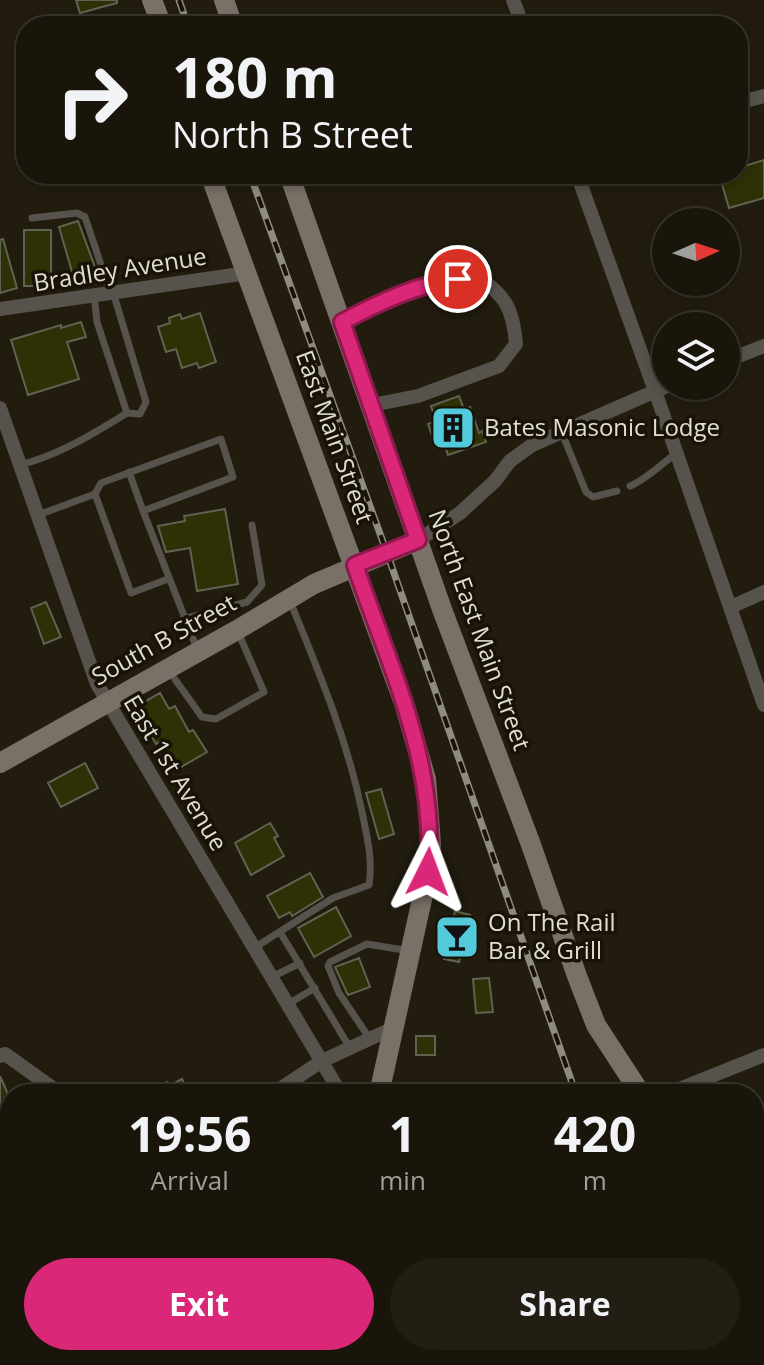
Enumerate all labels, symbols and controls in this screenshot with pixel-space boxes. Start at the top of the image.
text: 180 m [172,38,338,114]
icon: right [40,48,144,152]
text: North B Street [172,110,413,159]
north arrow [652,208,740,296]
map controls [652,208,740,400]
street label: Bradley Avenue [31,239,209,298]
pin [424,245,492,313]
icon: arrive [436,257,480,301]
button: layers [652,312,740,400]
street label: East Main Street [289,345,382,528]
building icon: Bates Masonic Lodge [429,404,477,452]
place label: Bates Masonic Lodge [484,410,720,443]
street label: North East Main Street [422,505,539,754]
street label: South B Street [85,585,242,692]
street label: East 1st Avenue [117,688,236,856]
position arrow [386,830,470,914]
place label: On The Rail Bar & Grill [488,905,616,966]
bar icon: On The Rail Bar & Grill [433,913,481,961]
text: 19:56 [128,1101,251,1166]
text: 1 [389,1101,416,1166]
text: 420 [554,1101,636,1166]
text: Arrival [150,1162,229,1198]
text: min [379,1162,426,1198]
text: m [583,1162,607,1198]
button: Exit [24,1258,374,1350]
button: Share [390,1258,740,1350]

